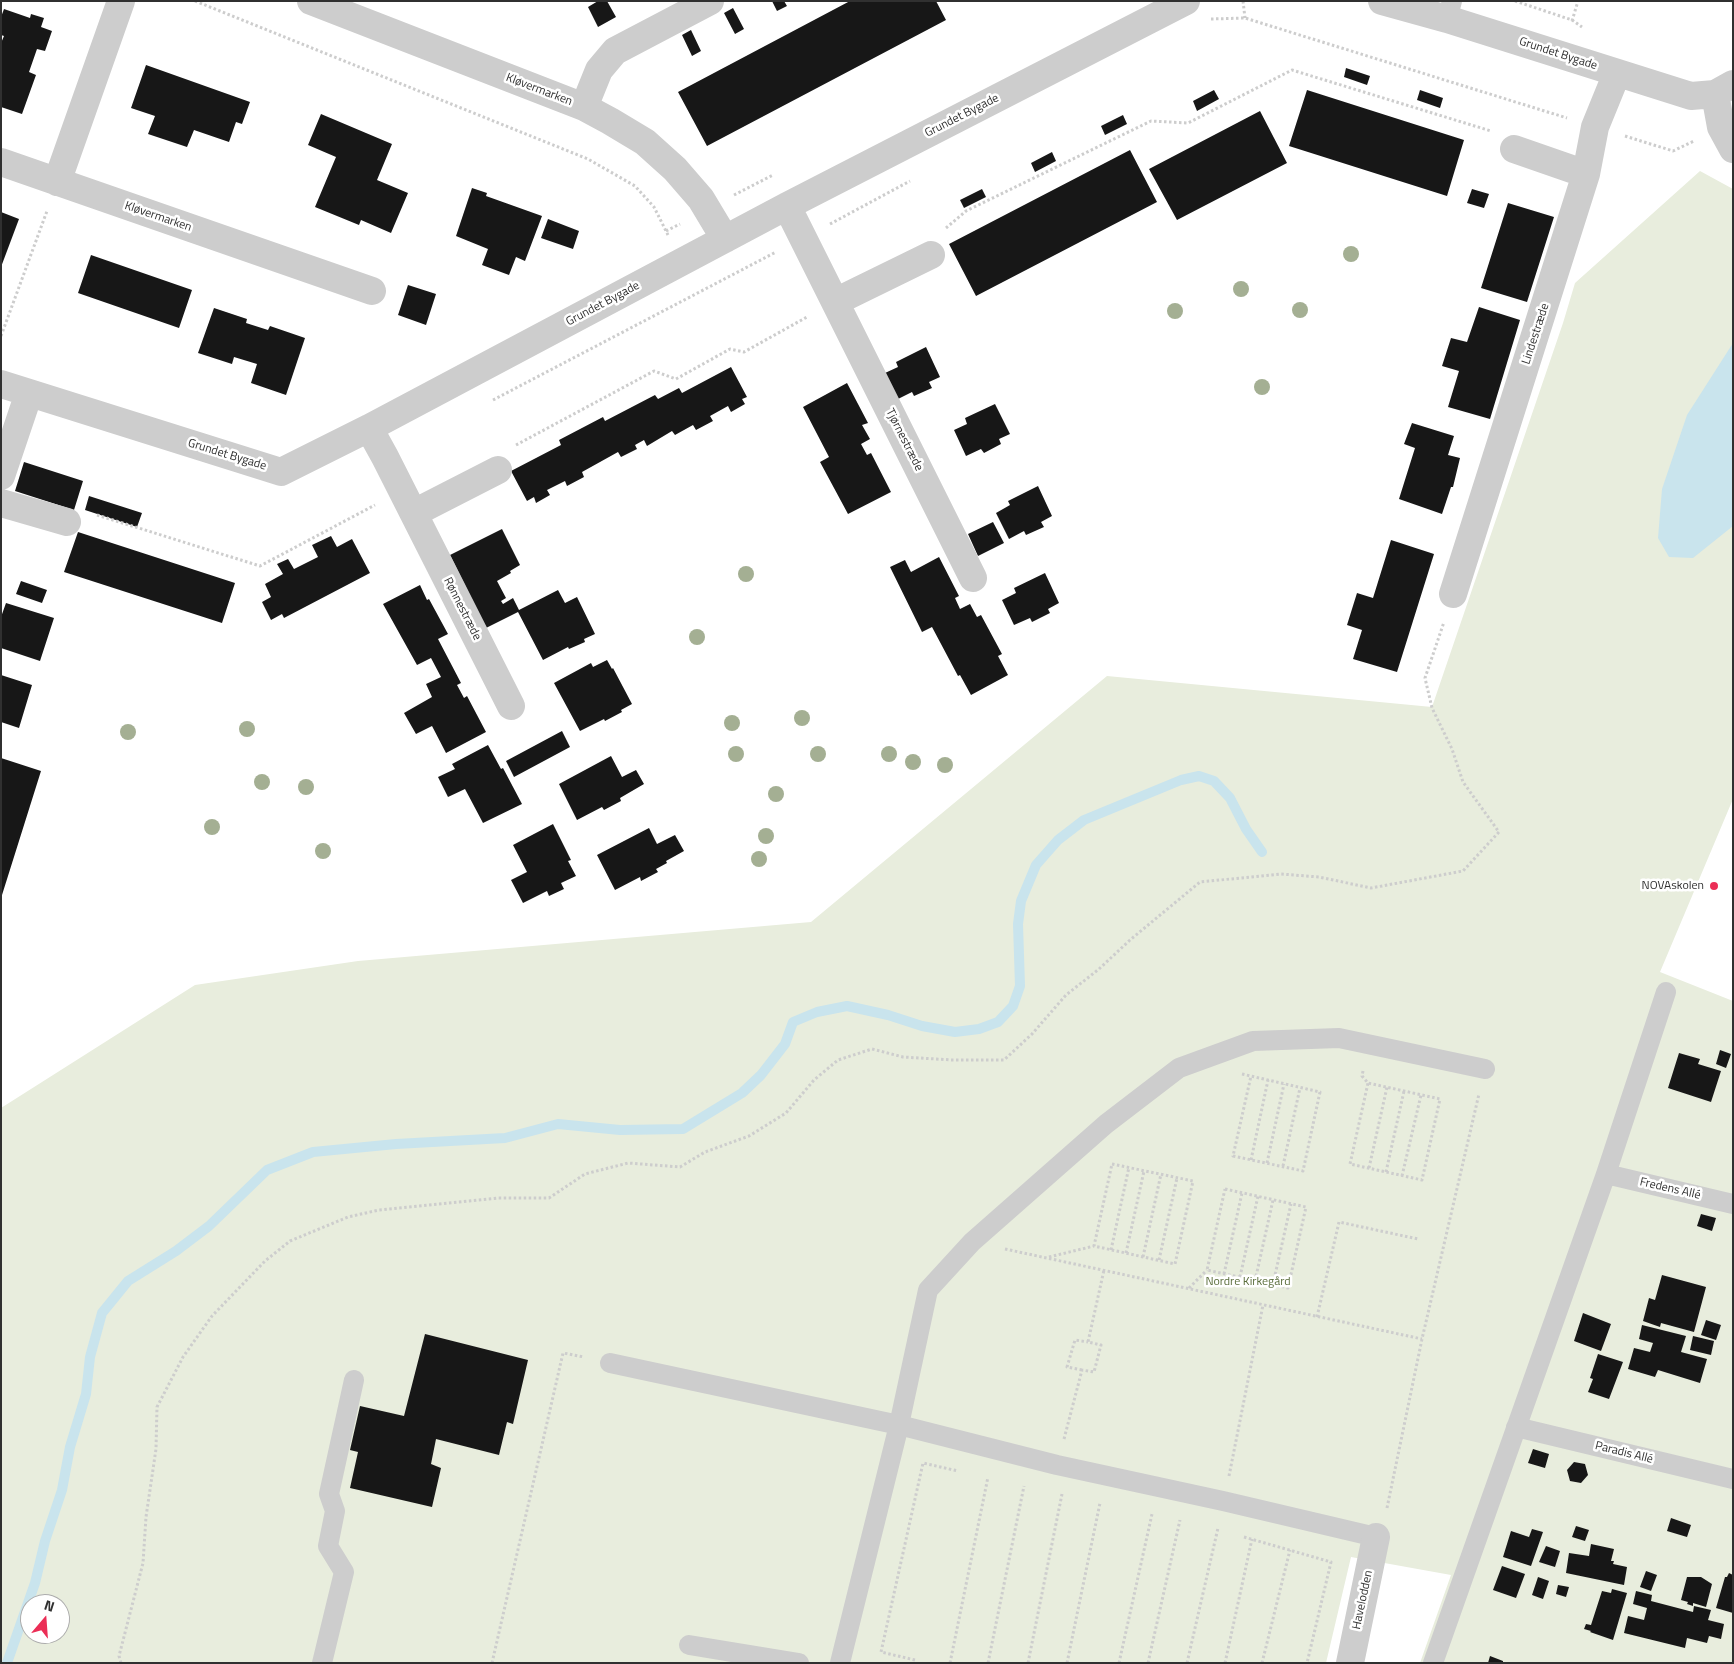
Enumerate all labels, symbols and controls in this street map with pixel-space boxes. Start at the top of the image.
street label: Grundet Bygade [1517,35,1599,73]
street label: Kløvermarken [504,71,574,109]
street label: Grundet Bygade [923,91,1001,141]
street label: Kløvermarken [123,199,193,235]
street label: Grundet Bygade [564,279,642,329]
street label: Lindestræde [1519,302,1553,366]
street label: Tjørnestræde [882,406,926,474]
street label: Grundet Bygade [186,436,268,474]
street label: Rønnestræde [440,575,484,643]
place label: NOVAskolen [1642,879,1704,893]
marker: NOVAskolen [1708,880,1720,892]
street label: Fredens Allé [1638,1175,1702,1203]
park label: Nordre Kirkegård [1205,1275,1291,1289]
street label: Paradis Allé [1594,1439,1654,1467]
street label: Havelodden [1350,1569,1376,1631]
north arrow [20,1594,70,1644]
text: N [42,1594,57,1617]

